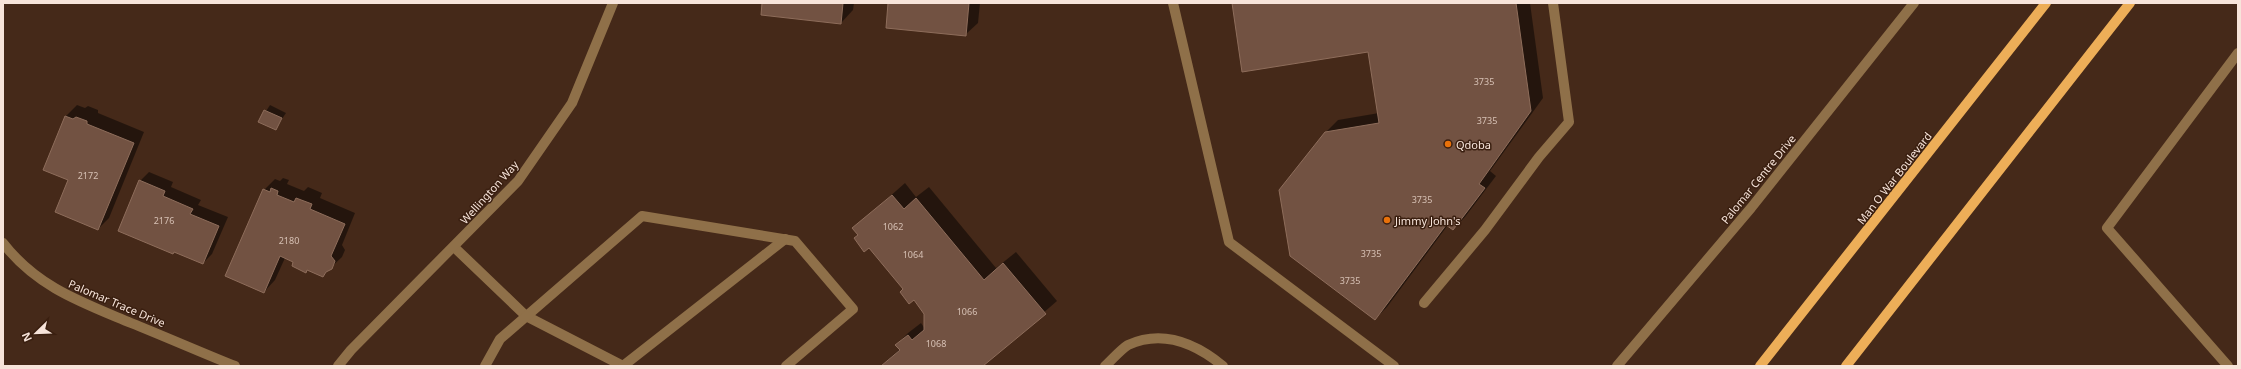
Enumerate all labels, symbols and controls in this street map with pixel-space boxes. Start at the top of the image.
house number: 3735 [1474,75,1494,88]
house number: 3735 [1477,114,1497,127]
street label: Man O War Boulevard [1853,129,1935,227]
street label: Palomar Centre Drive [1717,131,1799,227]
place label: Qdoba [1456,137,1491,152]
marker: Qdoba [1443,139,1453,149]
street label: Wellington Way [457,157,522,227]
house number: 2172 [78,169,98,182]
house number: 3735 [1412,193,1432,206]
place label: Jimmy John's [1394,213,1460,228]
house number: 2176 [154,214,174,227]
marker: Jimmy John's [1382,215,1392,225]
house number: 1062 [883,220,903,233]
house number: 2180 [279,234,299,247]
house number: 3735 [1361,247,1381,260]
house number: 1064 [903,248,923,261]
house number: 3735 [1340,274,1360,287]
street label: Palomar Trace Drive [66,276,168,330]
house number: 1066 [957,305,977,318]
north arrow [16,313,56,353]
text: N [18,330,35,344]
house number: 1068 [926,337,946,350]

